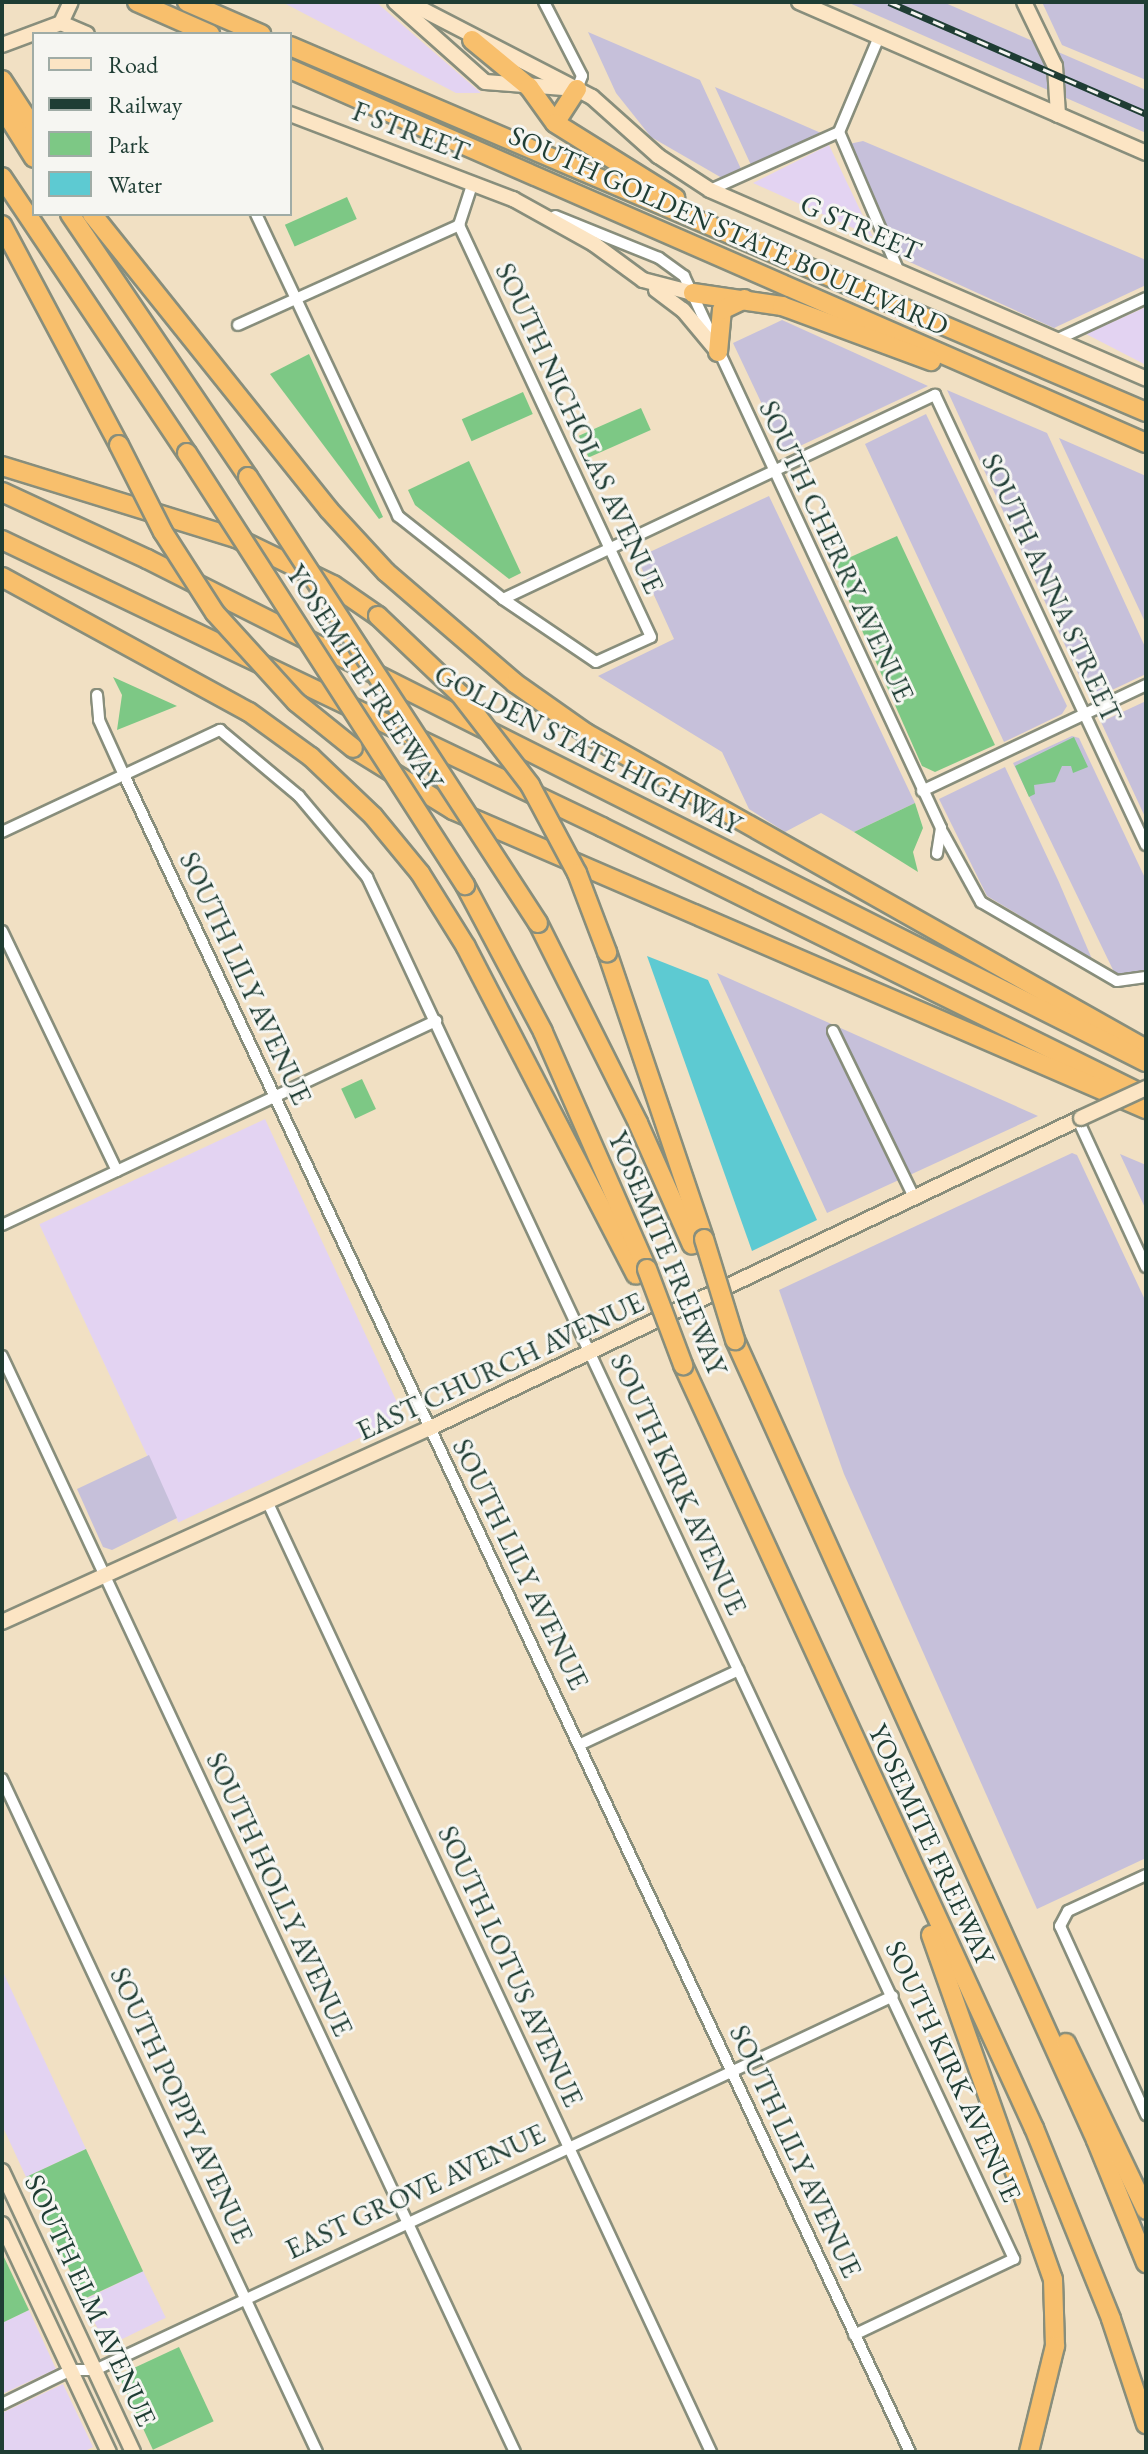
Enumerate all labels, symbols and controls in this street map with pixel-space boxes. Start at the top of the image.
legend [32,32,292,216]
text: Road [108,49,158,80]
text: Railway [108,89,182,120]
street label: F STREET [348,93,474,169]
street label: SOUTH GOLDEN STATE BOULEVARD [504,118,954,342]
text: Park [108,129,149,160]
text: Water [108,169,162,200]
street label: G STREET [795,187,927,267]
street label: SOUTH NICHOLAS AVENUE [489,257,671,599]
street label: SOUTH CHERRY AVENUE [752,395,922,707]
street label: SOUTH ANNA STREET [975,448,1129,728]
street label: YOSEMITE FREEWAY [280,558,450,796]
street label: GOLDEN STATE HIGHWAY [429,657,747,841]
street label: SOUTH LILY AVENUE [173,846,319,1110]
street label: YOSEMITE FREEWAY [601,1126,735,1380]
street label: EAST CHURCH AVENUE [351,1285,649,1447]
street label: SOUTH KIRK AVENUE [604,1348,754,1620]
street label: SOUTH LILY AVENUE [446,1433,596,1695]
street label: YOSEMITE FREEWAY [861,1718,1003,1970]
street label: SOUTH HOLLY AVENUE [199,1747,361,2041]
street label: SOUTH LOTUS AVENUE [431,1820,591,2112]
street label: SOUTH KIRK AVENUE [879,1935,1029,2207]
street label: SOUTH POPPY AVENUE [103,1962,261,2248]
street label: SOUTH LILY AVENUE [723,2019,869,2283]
street label: EAST GROVE AVENUE [280,2116,550,2266]
street label: SOUTH ELM AVENUE [18,2169,164,2431]

